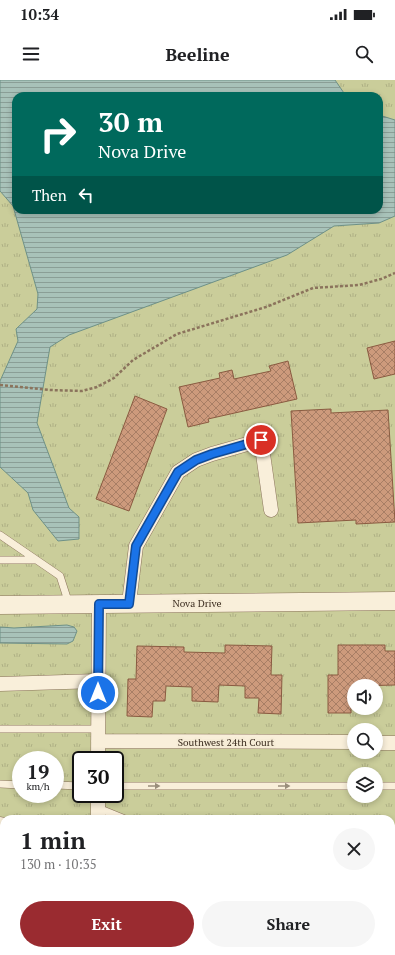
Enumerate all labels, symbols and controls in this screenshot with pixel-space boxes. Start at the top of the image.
text: 10:34 [20,4,59,24]
text: Beeline [165,42,230,66]
icon: menu [20,43,42,65]
icon: search [353,43,375,65]
text: 30 m [98,103,163,140]
icon: right [32,108,84,160]
text: Nova Drive [98,139,186,163]
icon: left [75,184,97,206]
text: Then [32,185,67,205]
pin [244,423,278,457]
icon: arrive [250,429,272,451]
street label: Nova Drive [172,597,222,610]
position arrow [77,672,119,714]
map controls [347,679,383,803]
button: sound [347,679,383,715]
button: search [347,723,383,759]
street label: Southwest 24th Court [178,736,275,749]
speed limit sign: 30 [72,751,124,803]
text: 19 [27,758,49,785]
button: layers [347,767,383,803]
text: km/h [26,780,50,793]
one-way arrow [148,783,161,789]
one-way arrow [278,783,291,789]
text: 1 min [20,824,86,856]
button: close [333,828,375,870]
text: 130 m · 10:35 [20,855,97,873]
button: Exit [20,901,194,947]
button: Share [202,901,375,947]

